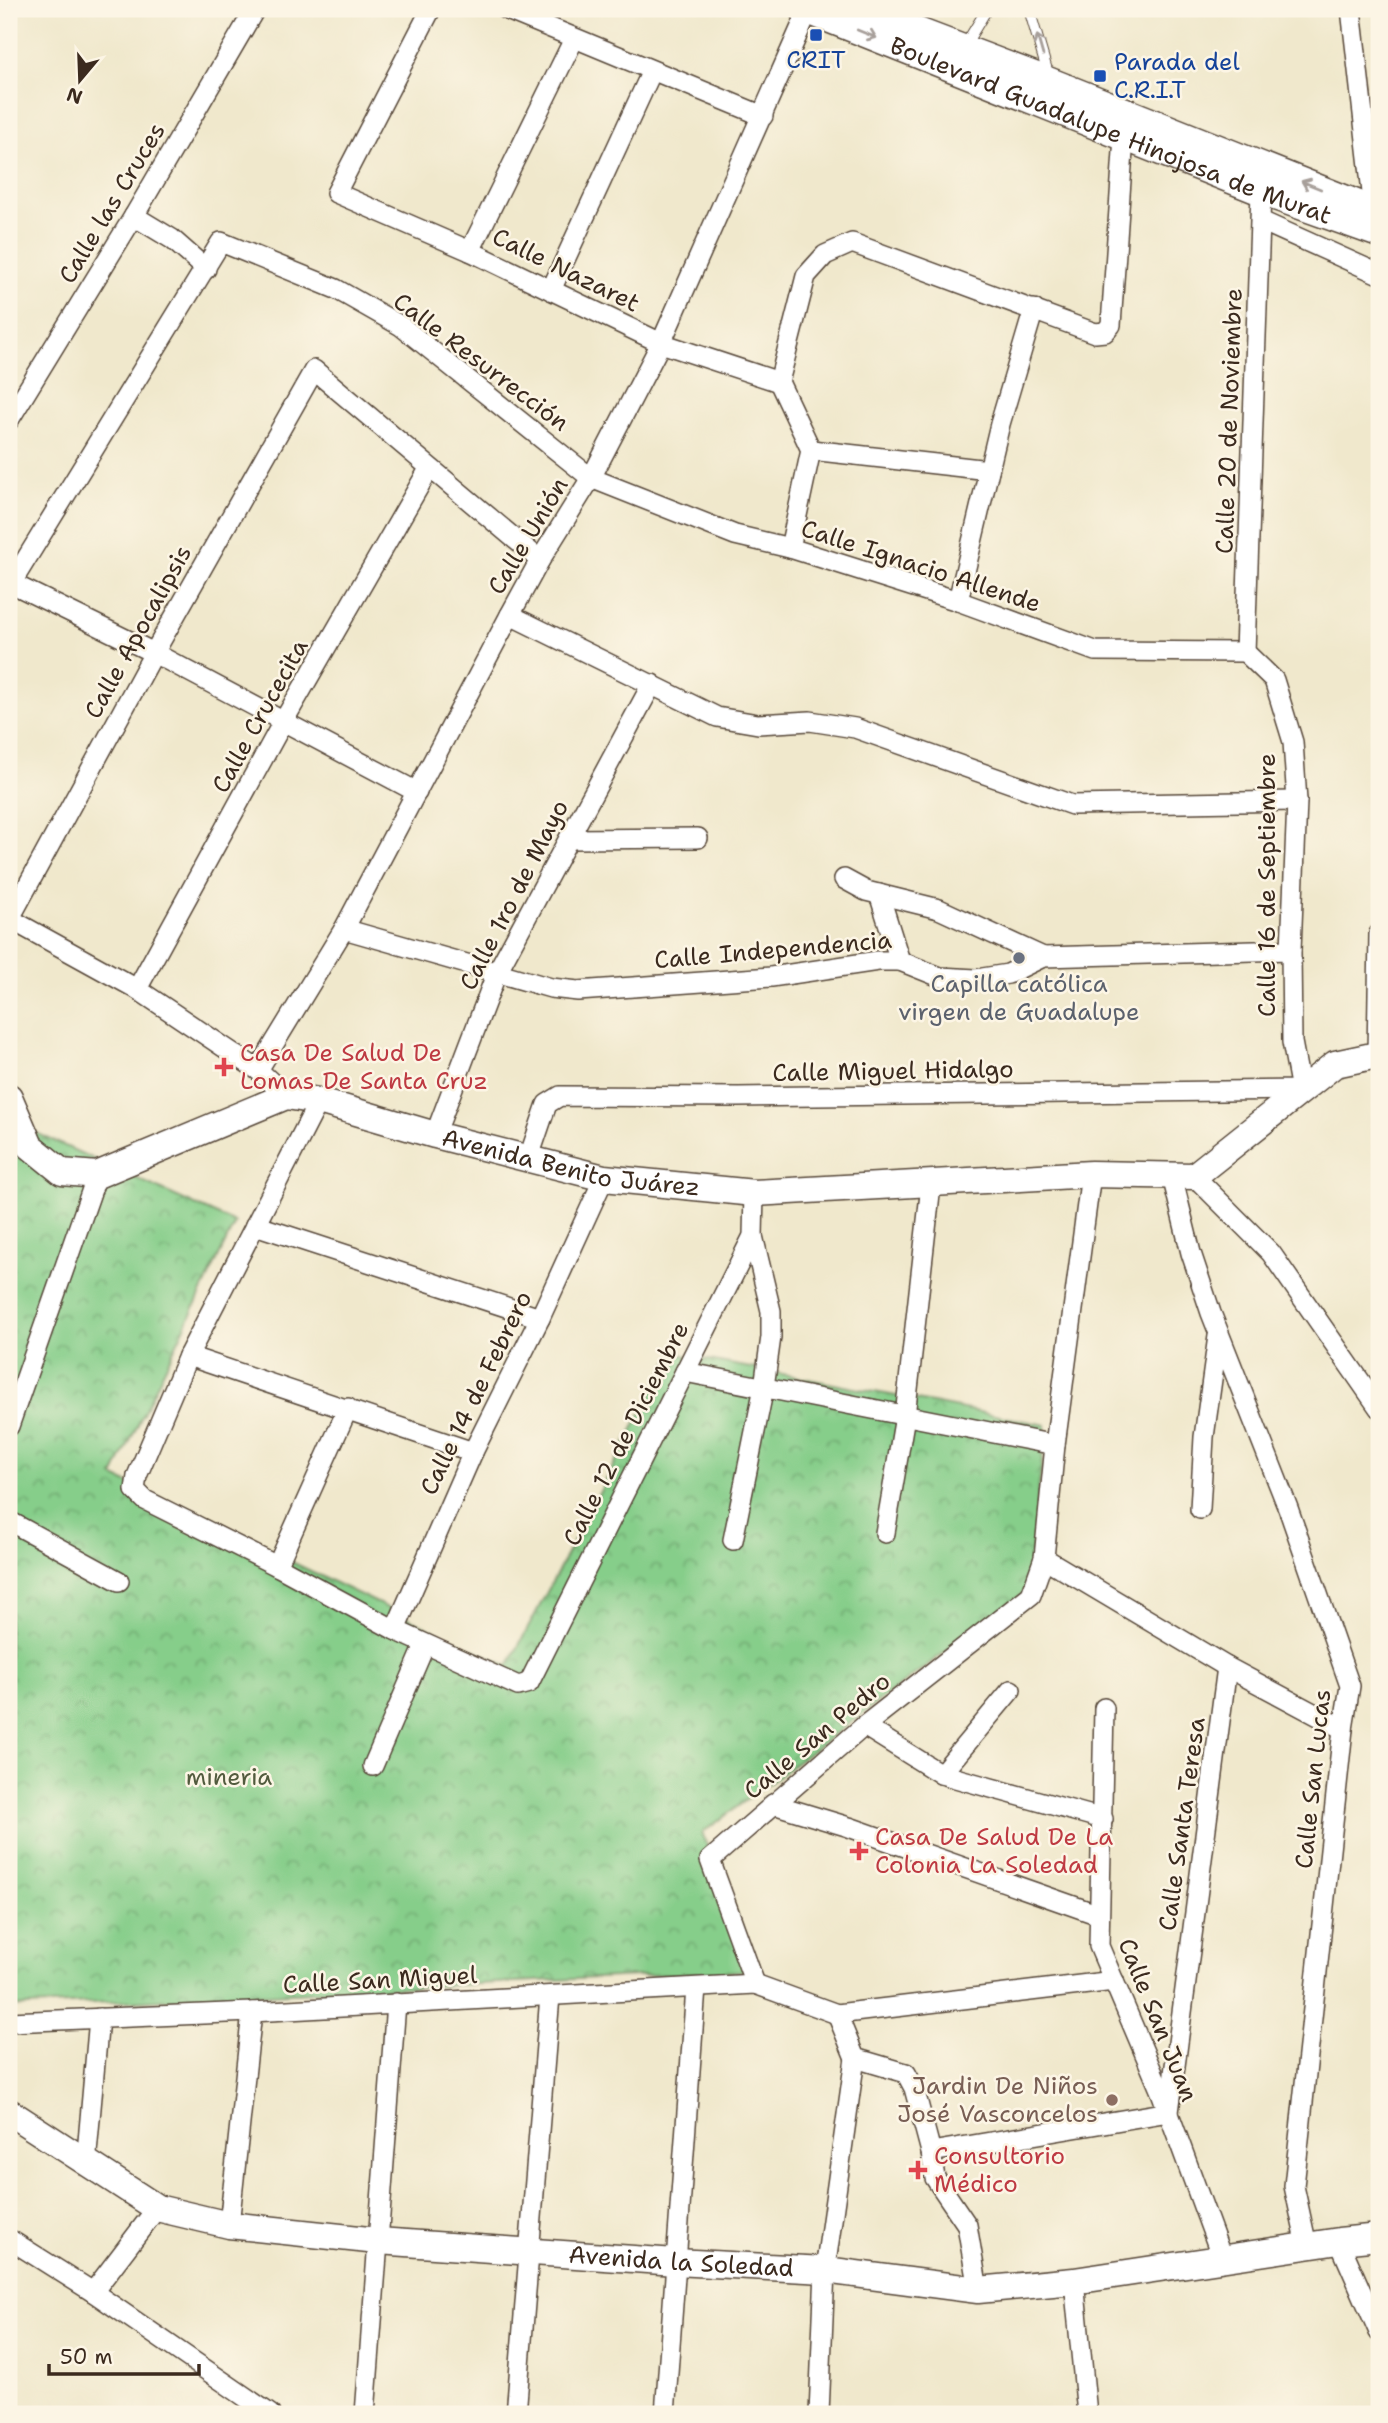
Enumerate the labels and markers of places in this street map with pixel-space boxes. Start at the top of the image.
marker: CRIT [808,27,824,43]
place label: CRIT [786,44,846,76]
place label: Parada del C.R.I.T [1114,46,1241,106]
marker: Parada del C.R.I.T [1092,68,1108,84]
marker: Capilla católica virgen de Guadalupe [1011,950,1027,966]
place label: Capilla católica virgen de Guadalupe [898,968,1140,1028]
place label: Casa De Salud De Lomas De Santa Cruz [240,1037,488,1097]
marker: Casa De Salud De Lomas De Santa Cruz [214,1057,234,1077]
place label: Casa De Salud De La Colonia La Soledad [875,1821,1113,1881]
marker: Casa De Salud De La Colonia La Soledad [849,1841,869,1861]
place label: Jardin De Niños José Vasconcelos [897,2070,1098,2130]
marker: Jardin De Niños José Vasconcelos [1104,2092,1120,2108]
place label: Consultorio Médico [934,2140,1065,2200]
marker: Consultorio Médico [908,2160,928,2180]

